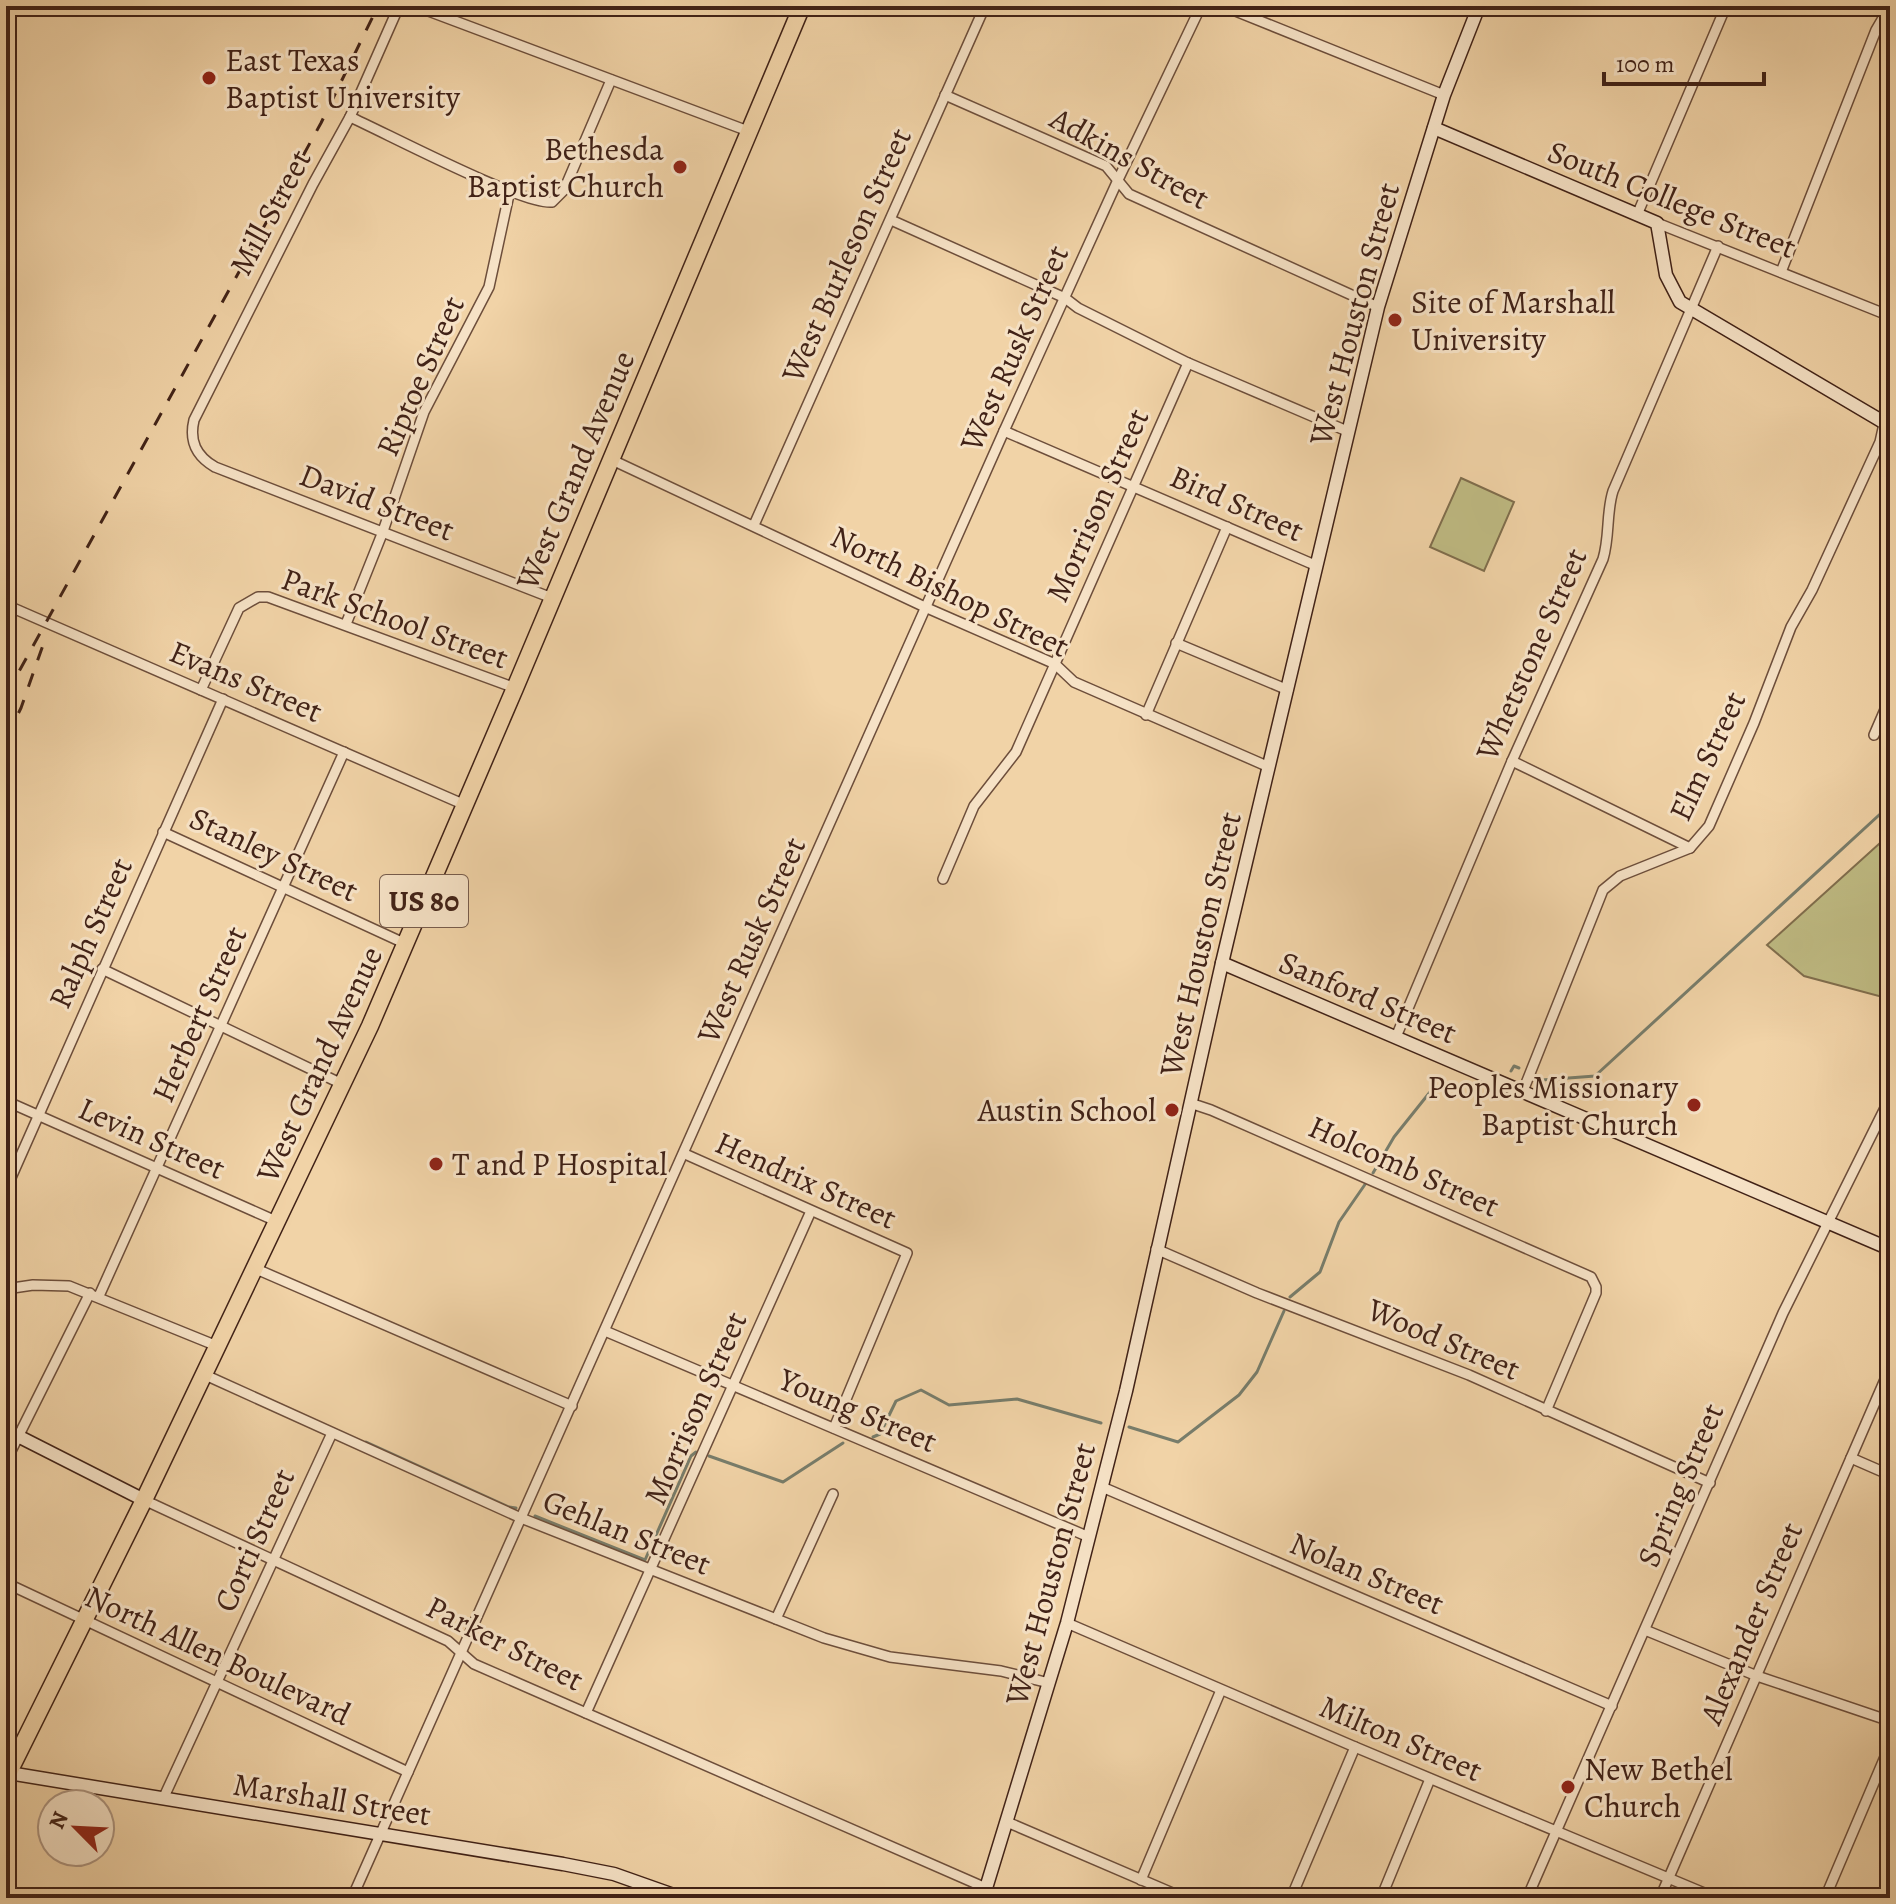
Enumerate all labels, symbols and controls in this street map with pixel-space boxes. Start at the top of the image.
scale bar [1604,36,1764,86]
place label: East Texas Baptist University [225,38,461,119]
text: 100 m [1616,48,1675,80]
marker: East Texas Baptist University [200,69,218,87]
street label: Adkins Street [1042,96,1218,220]
street label: West Burleson Street [770,121,922,390]
place label: Bethesda Baptist Church [467,127,664,208]
street label: South College Street [1541,129,1803,269]
street label: Mill Street [219,141,321,283]
marker: Bethesda Baptist Church [671,158,689,176]
street label: West Houston Street [1298,178,1410,451]
street label: West Rusk Street [949,238,1079,459]
place label: Site of Marshall University [1411,280,1615,361]
street label: Riptoe Street [365,289,475,463]
marker: Site of Marshall University [1386,311,1404,329]
street label: West Grand Avenue [504,344,645,597]
street label: Morrison Street [1035,401,1159,609]
street label: David Street [293,452,461,552]
street label: Bird Street [1163,454,1311,552]
street label: North Bishop Street [823,514,1077,668]
street label: Whetstone Street [1464,541,1597,768]
street label: Park School Street [276,557,514,679]
street label: Evans Street [163,629,329,733]
street label: Elm Street [1658,684,1756,828]
street label: Stanley Street [182,796,366,912]
street label: West Houston Street [1148,807,1252,1082]
street label: West Rusk Street [686,830,816,1051]
street label: Ralph Street [37,851,143,1015]
road number: US 80 [380,875,468,927]
street label: Herbert Street [141,919,257,1109]
street label: West Grand Avenue [245,939,393,1190]
street label: Sanford Street [1272,940,1464,1054]
place label: Peoples Missionary Baptist Church [1427,1065,1679,1146]
street label: Levin Street [72,1086,232,1190]
place label: Austin School [977,1088,1156,1132]
marker: Peoples Missionary Baptist Church [1685,1096,1703,1114]
marker: Austin School [1163,1101,1181,1119]
street label: Holcomb Street [1302,1104,1506,1228]
street label: Hendrix Street [708,1120,904,1240]
place label: T and P Hospital [452,1142,667,1186]
marker: T and P Hospital [427,1155,445,1173]
street label: Wood Street [1360,1287,1527,1391]
street label: Morrison Street [633,1304,757,1512]
street label: Young Street [771,1357,944,1463]
street label: Spring Street [1626,1396,1734,1574]
street label: West Houston Street [994,1438,1106,1711]
street label: Corti Street [203,1462,305,1618]
street label: Gehlan Street [537,1478,717,1586]
street label: Alexander Street [1688,1515,1813,1732]
street label: Nolan Street [1283,1521,1451,1625]
street label: North Allen Boulevard [78,1574,359,1736]
street label: Parker Street [419,1585,591,1701]
street label: Milton Street [1313,1684,1489,1792]
place label: New Bethel Church [1584,1747,1733,1828]
street label: Marshall Street [230,1762,434,1836]
marker: New Bethel Church [1559,1778,1577,1796]
north arrow [36,1788,116,1868]
text: N [42,1807,76,1834]

